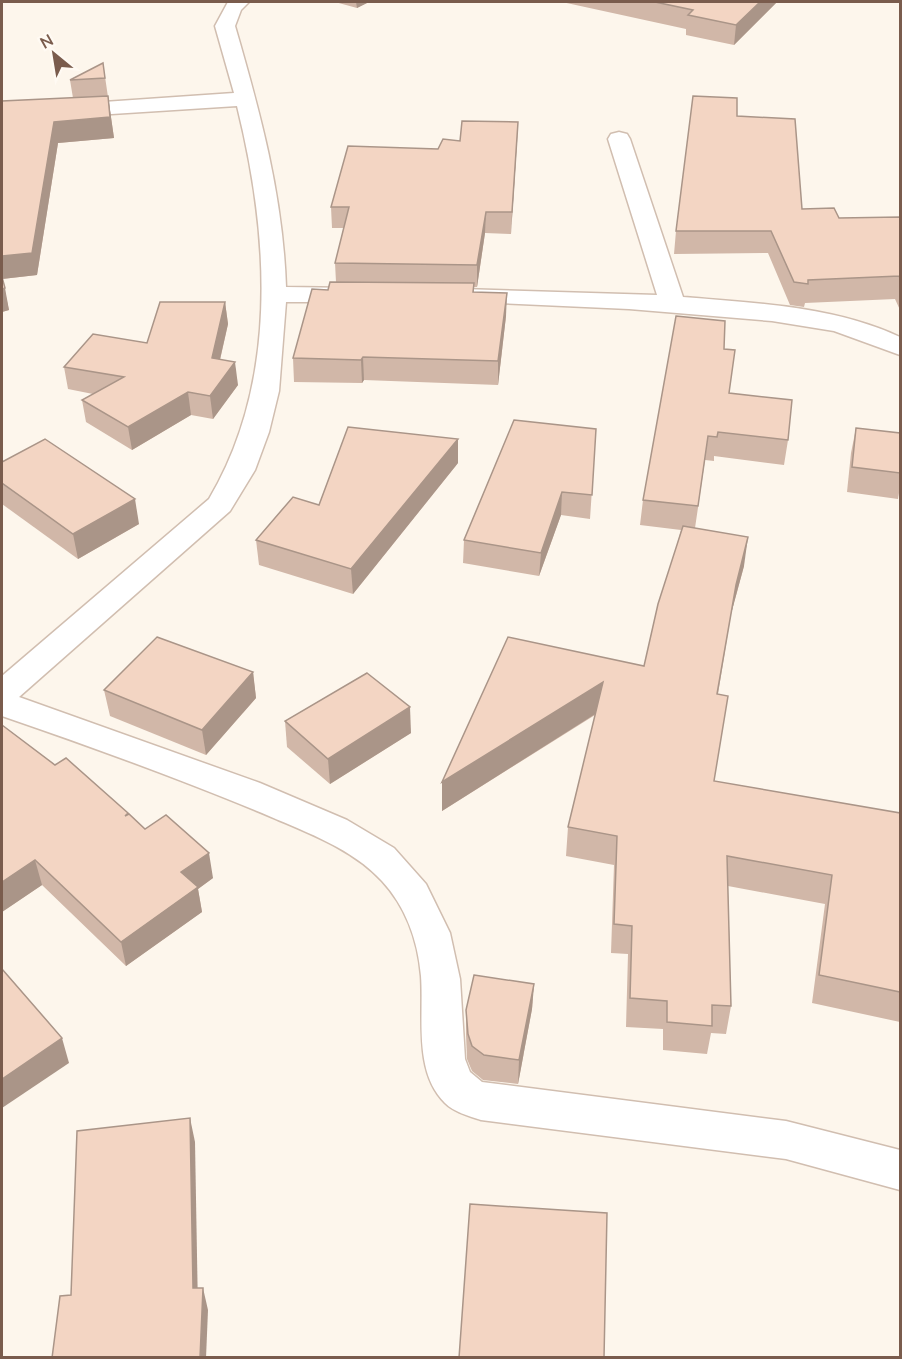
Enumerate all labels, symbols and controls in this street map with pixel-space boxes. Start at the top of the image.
north arrow [24,24,84,84]
text: N [36,29,58,54]

